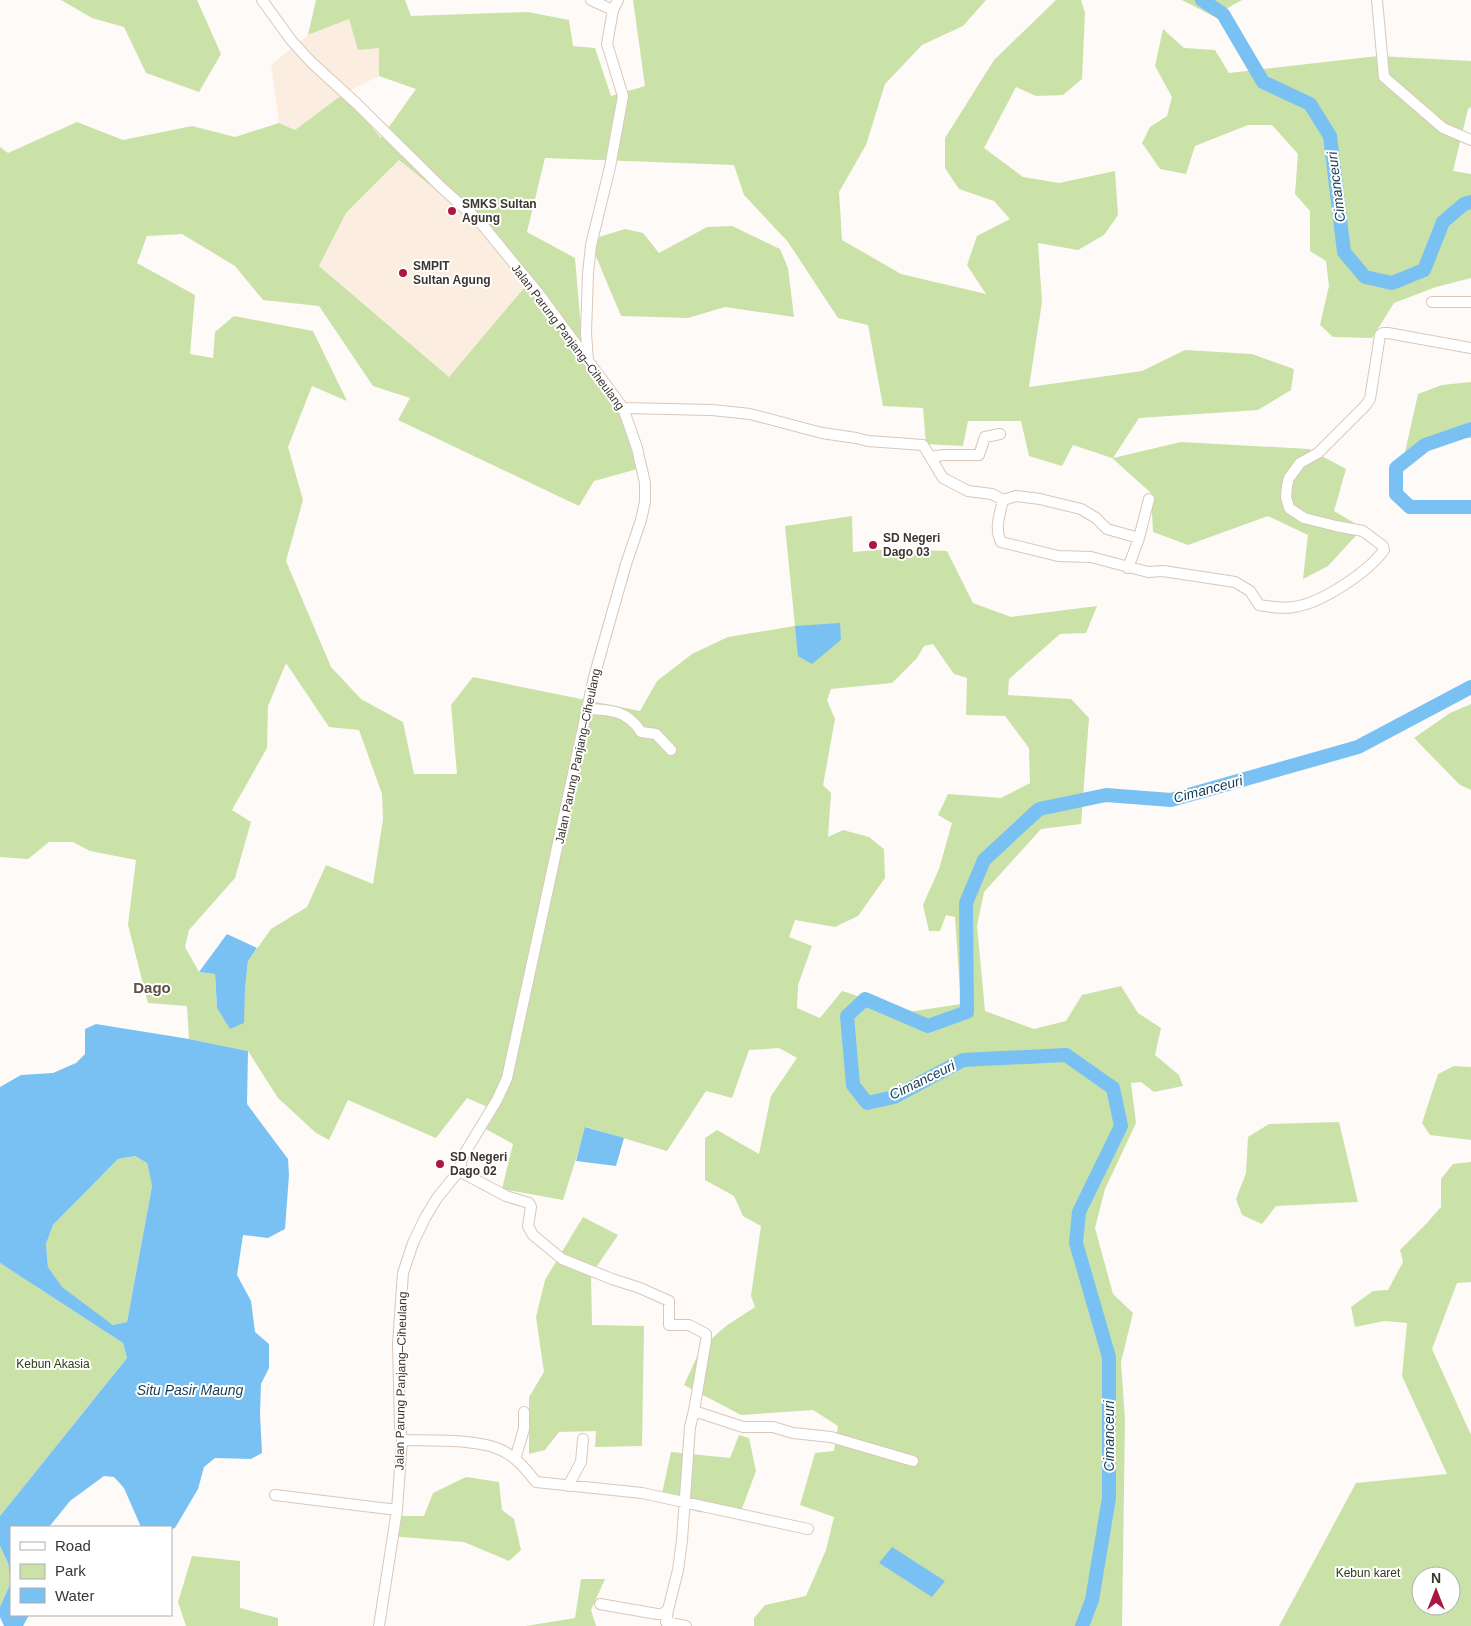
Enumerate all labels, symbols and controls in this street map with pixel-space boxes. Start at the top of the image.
water label: Cimanceuri [1324,150,1348,223]
place label: SMKS Sultan Agung [462,197,537,225]
marker: SMKS Sultan Agung [446,205,458,217]
place label: SMPIT Sultan Agung [413,259,491,287]
street label: Jalan Parung Panjang–Ciheulang [509,261,627,413]
marker: SMPIT Sultan Agung [397,267,409,279]
place label: SD Negeri Dago 03 [883,531,940,559]
marker: SD Negeri Dago 03 [867,539,879,551]
street label: Jalan Parung Panjang–Ciheulang [553,667,603,845]
water label: Cimanceuri [1172,772,1245,806]
district label: Dago [133,979,171,996]
water label: Cimanceuri [887,1057,958,1103]
place label: SD Negeri Dago 02 [450,1150,507,1178]
marker: SD Negeri Dago 02 [434,1158,446,1170]
street label: Jalan Parung Panjang–Ciheulang [392,1291,410,1471]
park label: Kebun Akasia [16,1357,90,1371]
water label: Situ Pasir Maung [137,1382,244,1398]
water label: Cimanceuri [1101,1400,1117,1471]
legend [10,1526,172,1616]
text: Road [55,1537,91,1554]
text: Park [55,1562,86,1579]
park label: Kebun karet [1336,1566,1401,1580]
north arrow [1411,1566,1461,1616]
text: N [1431,1570,1441,1586]
text: Water [55,1587,94,1604]

